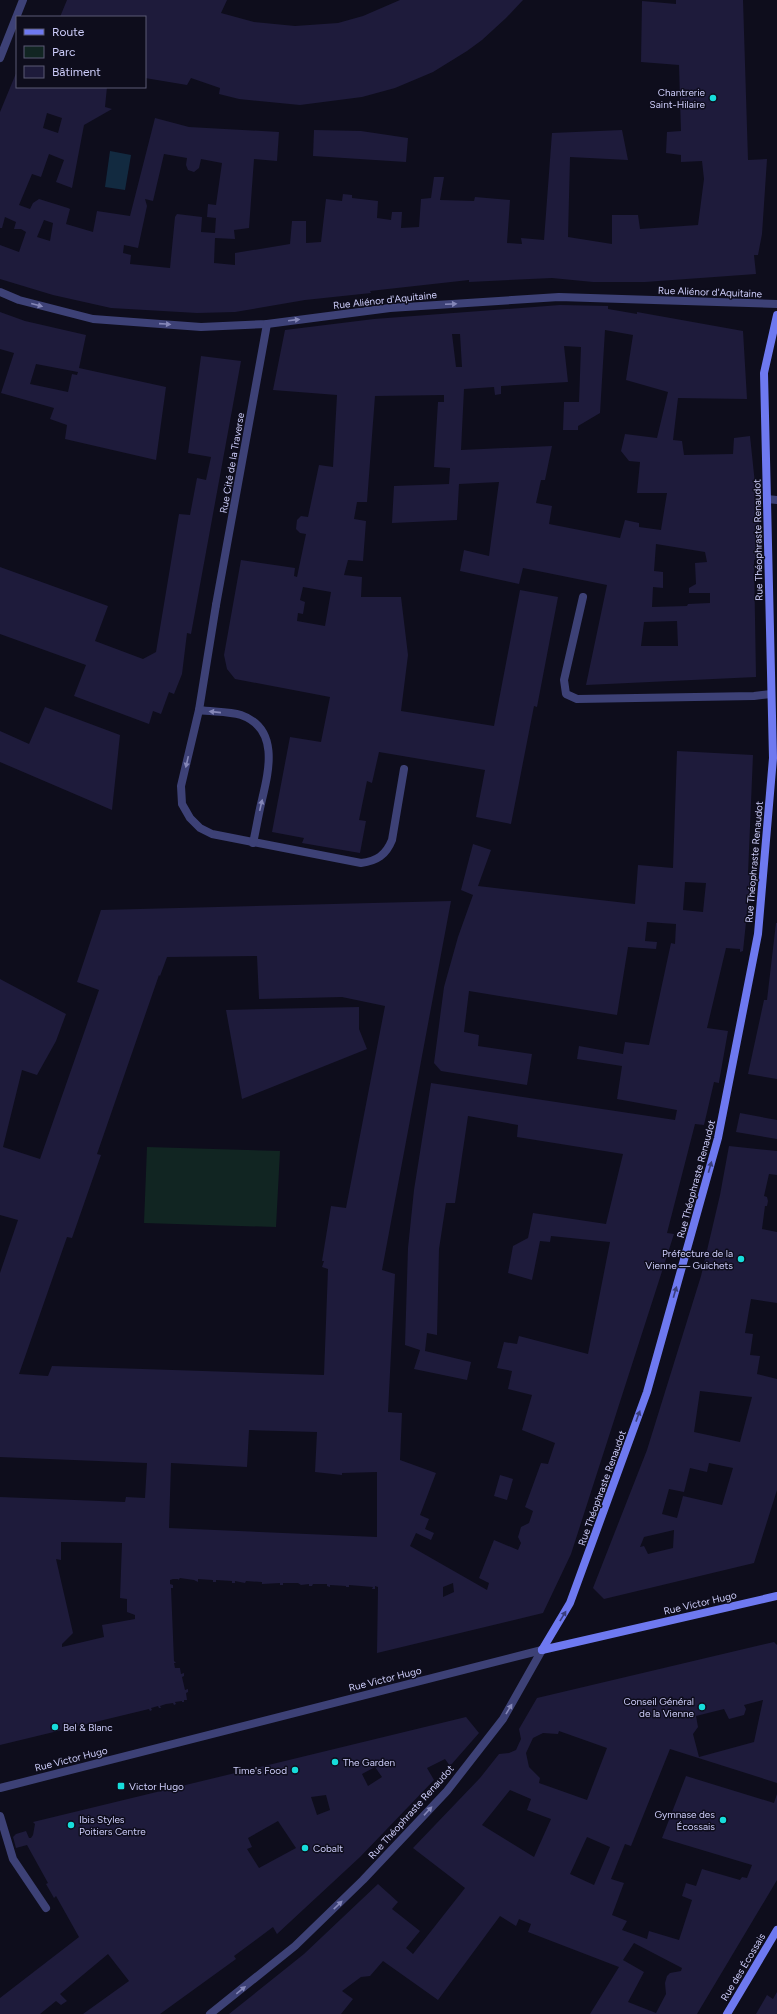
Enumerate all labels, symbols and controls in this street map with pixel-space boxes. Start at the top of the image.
legend [16,16,146,88]
text: Route [52,25,85,39]
text: Parc [52,45,76,59]
text: Bâtiment [52,65,101,79]
place label: Chantrerie Saint-Hilaire [650,86,706,111]
marker: Chantrerie Saint-Hilaire [708,93,718,103]
street label: Rue Aliénor d'Aquitaine [658,284,763,300]
street label: Rue Aliénor d'Aquitaine [332,288,438,312]
one-way arrow [445,301,458,307]
one-way arrow [31,302,43,308]
one-way arrow [288,317,300,323]
one-way arrow [159,321,171,328]
street label: Rue Cité de la Traverse [217,411,247,514]
street label: Rue Théophraste Renaudot [750,479,766,601]
one-way arrow [208,709,221,715]
one-way arrow [183,756,189,768]
one-way arrow [258,799,264,811]
street label: Rue Théophraste Renaudot [742,801,766,923]
street label: Rue Théophraste Renaudot [674,1118,718,1240]
one-way arrow [707,1160,713,1172]
place label: Préfecture de la Vienne — Guichets [645,1247,733,1272]
marker: Préfecture de la Vienne — Guichets [736,1254,746,1264]
one-way arrow [672,1286,678,1298]
one-way arrow [635,1410,641,1422]
street label: Rue Théophraste Renaudot [575,1428,629,1547]
street label: Rue Victor Hugo [662,1588,738,1618]
one-way arrow [559,1610,566,1622]
street label: Rue Victor Hugo [347,1664,423,1694]
place label: Conseil Général de la Vienne [624,1695,695,1720]
marker: Conseil Général de la Vienne [697,1702,707,1712]
one-way arrow [505,1703,512,1715]
place label: Bel & Blanc [63,1721,113,1734]
marker: Bel & Blanc [50,1722,60,1732]
street label: Rue Victor Hugo [33,1744,109,1774]
place label: The Garden [343,1756,395,1769]
marker: The Garden [330,1757,340,1767]
street label: Rue Théophraste Renaudot [365,1762,457,1862]
place label: Time's Food [233,1764,287,1777]
marker: Time's Food [290,1765,300,1775]
place label: Victor Hugo [129,1780,184,1793]
marker: Victor Hugo [116,1781,126,1791]
one-way arrow [423,1806,433,1816]
place label: Gymnase des Écossais [654,1808,715,1833]
place label: Ibis Styles Poitiers Centre [79,1813,146,1838]
marker: Gymnase des Écossais [718,1815,728,1825]
marker: Ibis Styles Poitiers Centre [66,1820,76,1830]
place label: Cobalt [313,1842,343,1855]
marker: Cobalt [300,1843,310,1853]
one-way arrow [333,1900,343,1910]
street label: Rue des Écossais [718,1930,769,2003]
one-way arrow [235,1986,246,1995]

